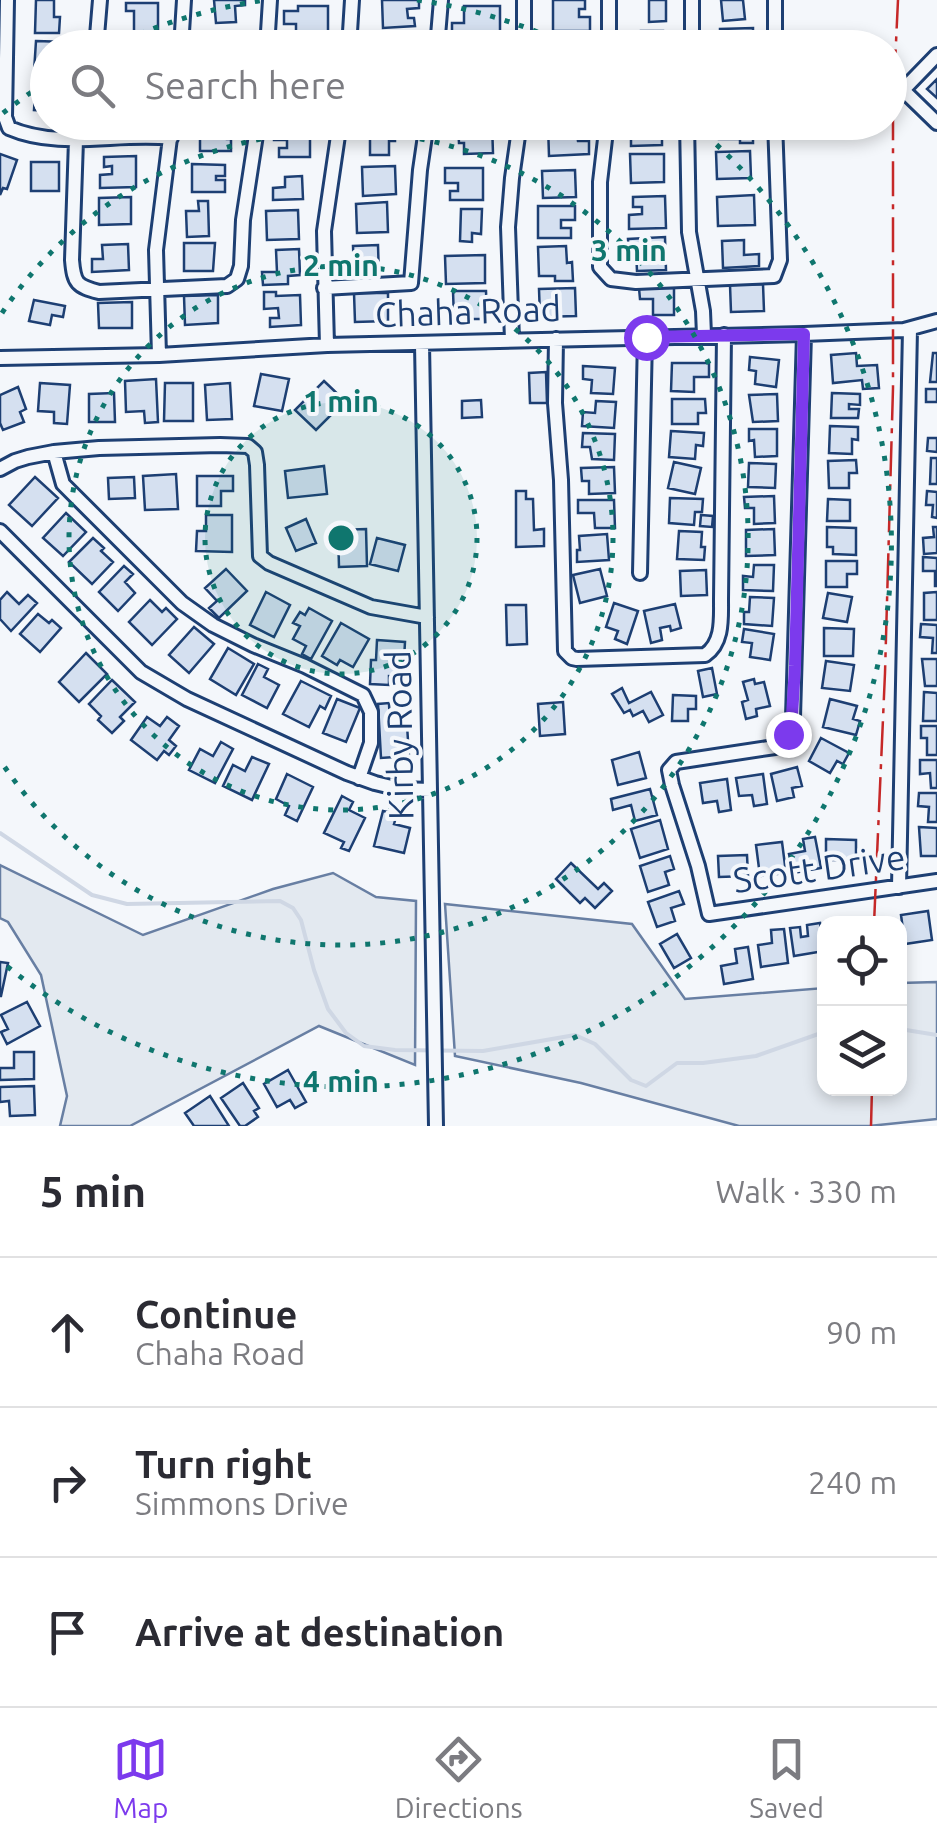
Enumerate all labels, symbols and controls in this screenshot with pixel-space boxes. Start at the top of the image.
search box [30,30,907,140]
icon: search [65,58,120,113]
text: Search here [145,64,346,106]
text: 3 min [591,233,667,267]
text: 2 min [303,248,379,282]
street label: Chaha Road [374,288,562,334]
route start [624,315,670,361]
text: 1 min [303,384,379,418]
centre of rings [323,520,359,556]
street label: Kirby Road [378,650,420,820]
route end [766,712,812,758]
street label: Scott Drive [730,836,908,900]
map controls [817,916,907,1096]
button: locate [817,916,907,1006]
button: layers [817,1006,907,1096]
text: 4 min [303,1064,379,1098]
text: 5 min [40,1168,146,1215]
text: Walk · 330 m [715,1173,897,1209]
text: Continue [135,1293,297,1335]
icon: ahead [40,1305,95,1360]
text: 90 m [826,1314,897,1350]
text: Chaha Road [135,1335,305,1371]
text: Turn right [135,1443,312,1485]
icon: right [40,1455,95,1510]
text: 240 m [808,1464,897,1500]
text: Simmons Drive [135,1485,349,1521]
icon: arrive [40,1605,95,1660]
text: Arrive at destination [135,1611,504,1653]
tab: Map [113,1732,168,1823]
tab: Directions [395,1732,523,1823]
tab: Saved [749,1732,824,1823]

